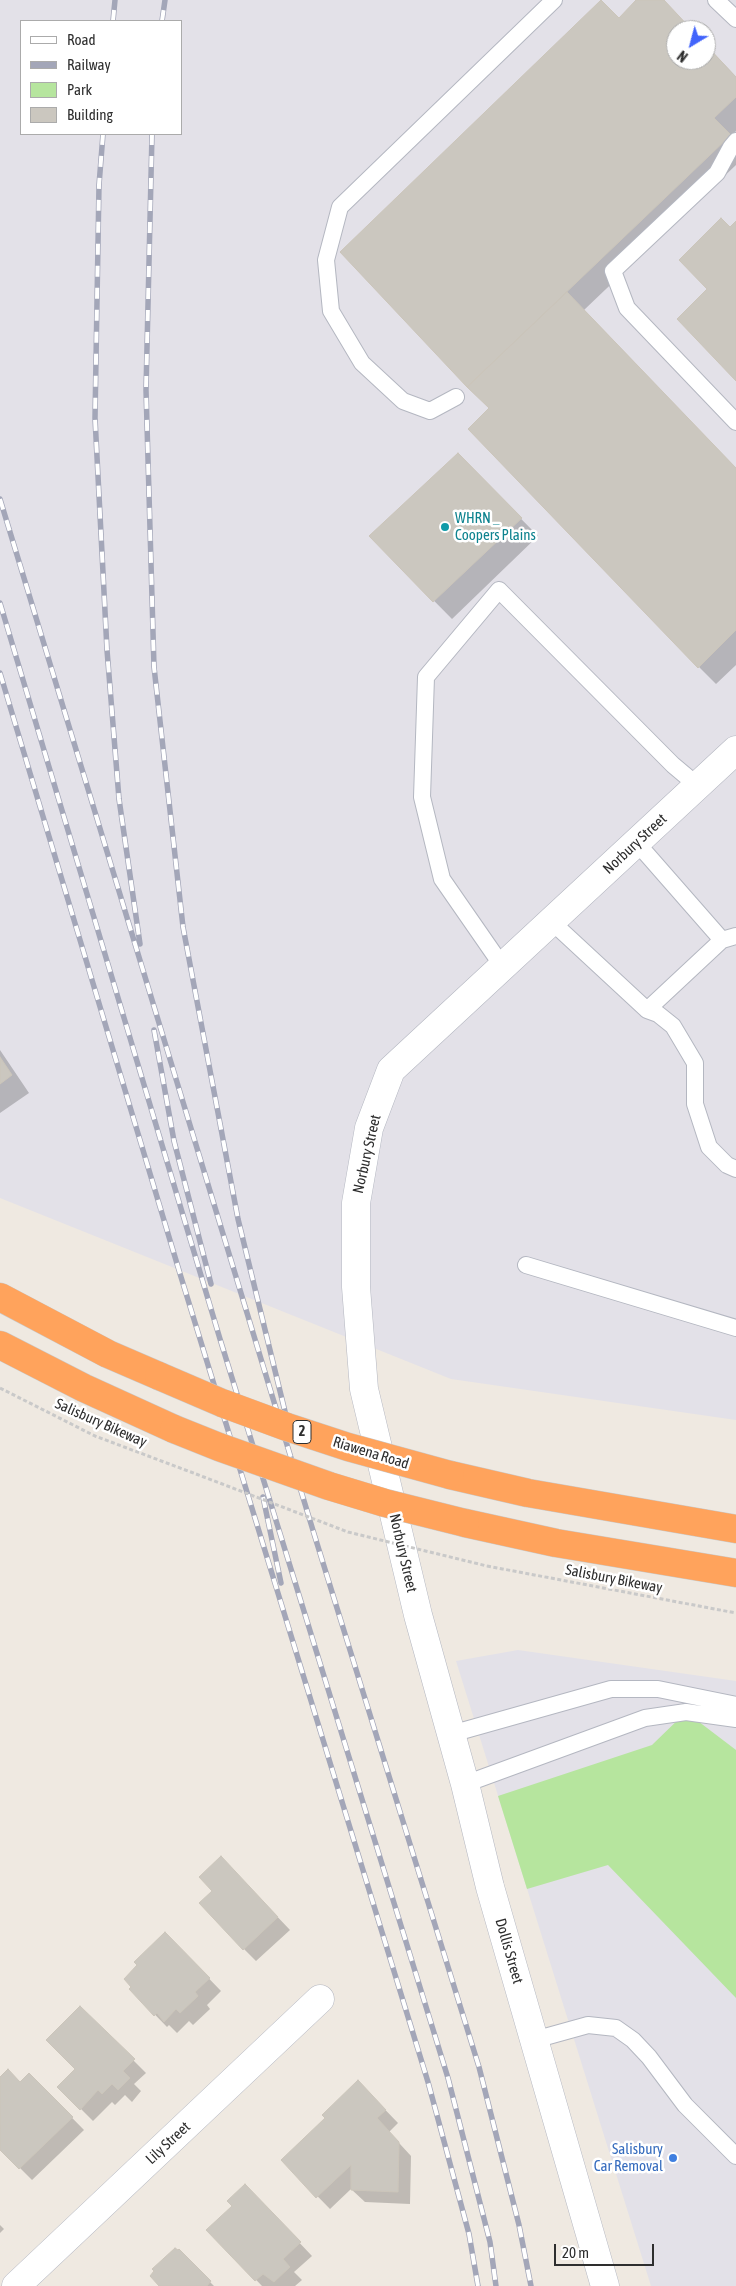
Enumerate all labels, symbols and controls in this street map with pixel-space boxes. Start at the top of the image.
legend [20,20,182,135]
north arrow [666,20,716,70]
text: Road [67,31,96,48]
text: N [674,47,691,65]
text: Railway [67,56,111,73]
text: Park [67,81,92,98]
text: Building [67,106,113,123]
place label: WHRN _ Coopers Plains [455,509,536,544]
marker: WHRN _ Coopers Plains [439,521,451,533]
street label: Norbury Street [600,810,670,878]
street label: Norbury Street [349,1113,385,1195]
street label: Salisbury Bikeway [52,1395,150,1451]
road number: 2 [293,1420,311,1444]
street label: Riawena Road [331,1433,411,1473]
street label: Norbury Street [385,1512,421,1594]
street label: Salisbury Bikeway [564,1561,664,1597]
street label: Dollis Street [491,1916,527,1986]
street label: Lily Street [142,2118,194,2168]
place label: Salisbury Car Removal [594,2140,663,2175]
marker: Salisbury Car Removal [667,2152,679,2164]
scale bar [556,2234,656,2266]
text: 20 m [562,2244,589,2261]

